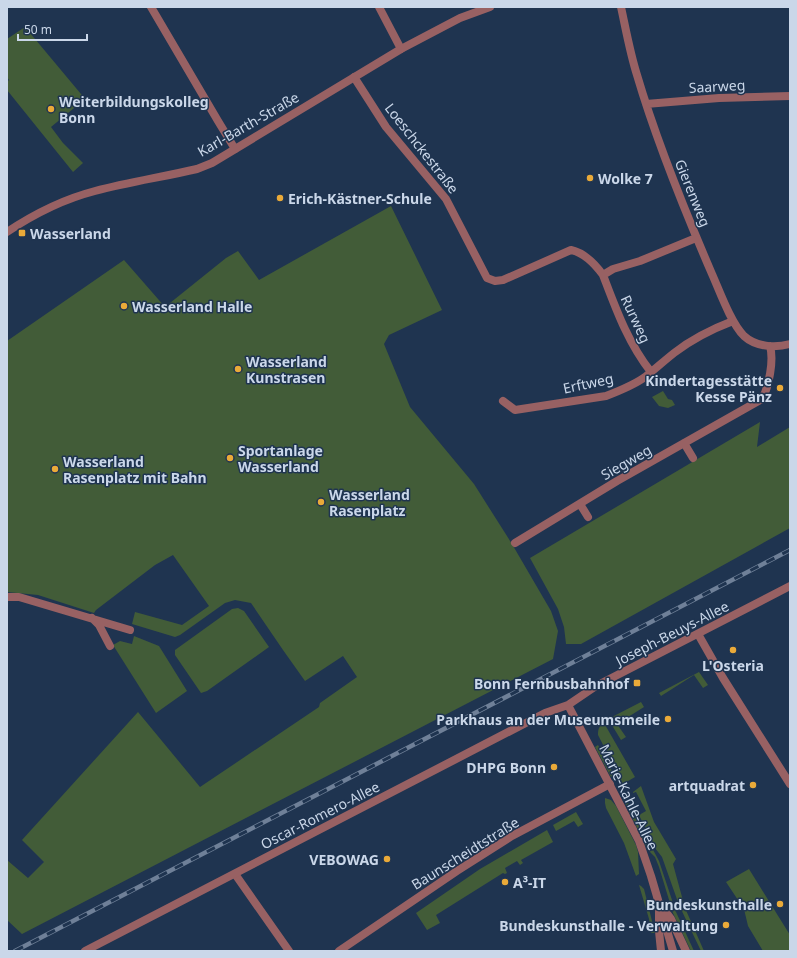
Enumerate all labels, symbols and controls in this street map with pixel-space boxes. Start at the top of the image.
scale bar [18,16,87,42]
text: 50 m [24,21,52,38]
street label: Saarweg [688,75,746,97]
street label: Karl-Barth-Straße [194,87,302,161]
place label: Weiterbildungskolleg Bonn [59,92,209,127]
street label: Loeschckestraße [381,99,463,197]
marker: Weiterbildungskolleg Bonn [46,104,56,114]
street label: Gierenweg [671,156,715,230]
place label: Wolke 7 [598,169,653,188]
marker: Wolke 7 [585,173,595,183]
place label: Erich-Kästner-Schule [288,189,432,208]
marker: Erich-Kästner-Schule [275,193,285,203]
place label: Wasserland [30,224,111,243]
marker: Wasserland [17,228,27,238]
street label: Rurweg [617,292,655,346]
place label: Wasserland Halle [132,297,252,316]
marker: Wasserland Halle [119,301,129,311]
place label: Wasserland Kunstrasen [246,352,327,387]
marker: Wasserland Kunstrasen [233,364,243,374]
street label: Erftweg [561,368,615,398]
place label: Kindertagesstätte Kesse Pänz [645,371,772,406]
marker: Kindertagesstätte Kesse Pänz [775,383,785,393]
street label: Siegweg [597,440,655,484]
place label: Sportanlage Wasserland [238,441,323,476]
place label: Wasserland Rasenplatz mit Bahn [63,452,207,487]
marker: Sportanlage Wasserland [225,453,235,463]
marker: Wasserland Rasenplatz mit Bahn [50,464,60,474]
place label: Wasserland Rasenplatz [329,485,410,520]
marker: Wasserland Rasenplatz [316,497,326,507]
street label: Joseph-Beuys-Allee [610,596,732,671]
marker: L'Osteria [728,645,738,655]
place label: L'Osteria [702,656,764,675]
place label: Bonn Fernbusbahnhof [474,674,631,693]
marker: Bonn Fernbusbahnhof [632,678,642,688]
place label: Parkhaus an der Museumsmeile [436,710,660,729]
marker: Parkhaus an der Museumsmeile [663,714,673,724]
street label: Marie-Kahle-Allee [595,741,663,853]
place label: DHPG Bonn [466,758,546,777]
marker: DHPG Bonn [549,762,559,772]
place label: artquadrat [669,776,745,795]
street label: Oscar-Romero-Allee [257,777,383,853]
marker: artquadrat [748,780,758,790]
street label: Baunscheidtstraße [408,812,522,894]
place label: VEBOWAG [309,850,379,869]
marker: VEBOWAG [382,854,392,864]
place label: A³-IT [513,873,546,892]
marker: A³-IT [500,877,510,887]
place label: Bundeskunsthalle [646,895,772,914]
marker: Bundeskunsthalle [775,899,785,909]
place label: Bundeskunsthalle - Verwaltung [499,916,718,935]
marker: Bundeskunsthalle - Verwaltung [721,920,731,930]

